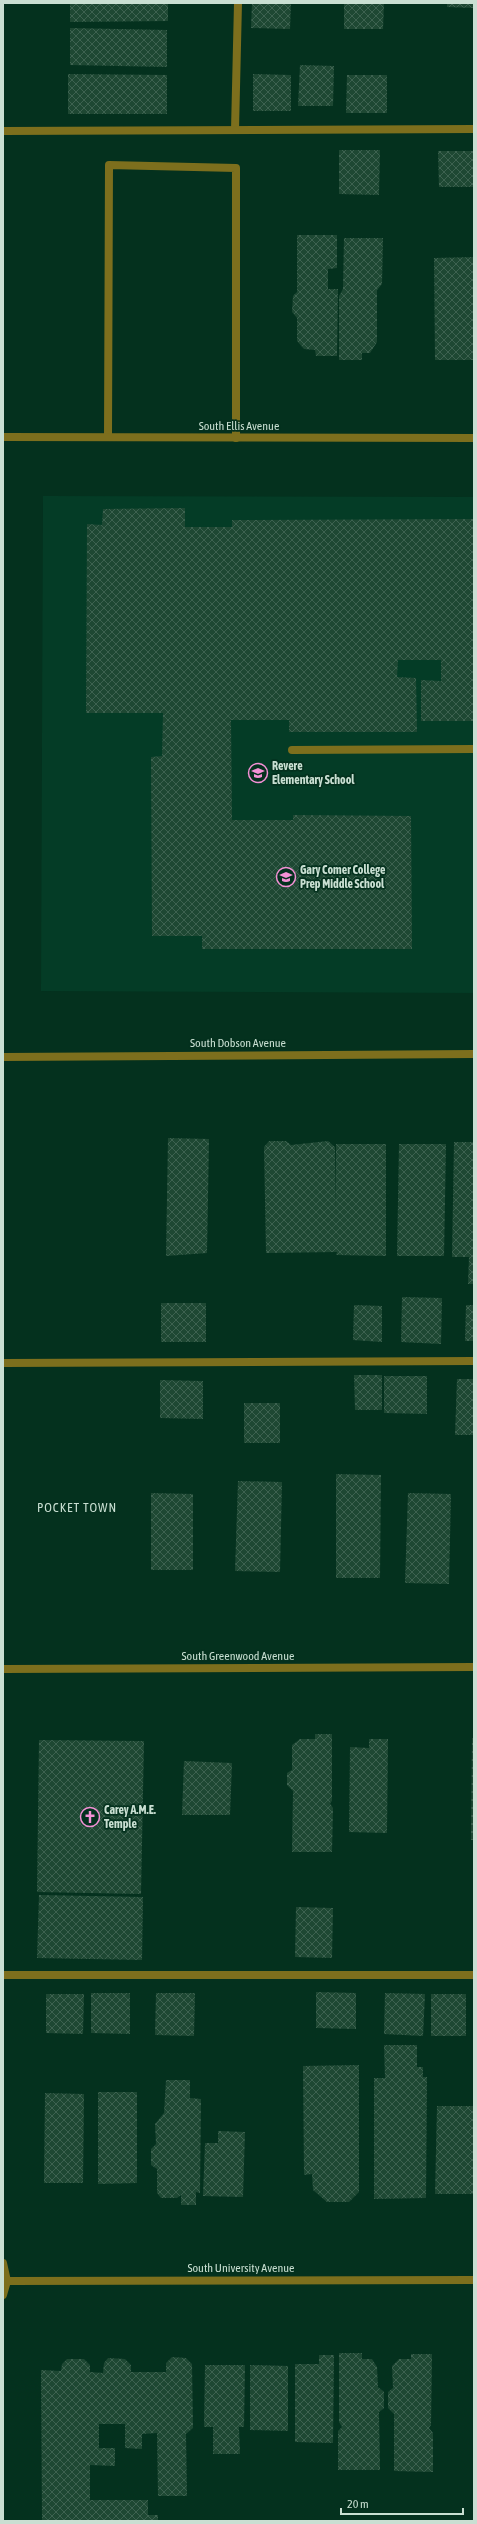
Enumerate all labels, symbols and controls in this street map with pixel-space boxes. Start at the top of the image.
street label: South Ellis Avenue [199,419,279,433]
place label: Revere Elementary School [272,759,355,787]
school or university icon: Revere Elementary School [247,762,269,784]
place label: Gary Comer College Prep Middle School [300,863,386,891]
school or university icon: Gary Comer College Prep Middle School [275,866,297,888]
street label: South Dobson Avenue [190,1036,286,1050]
district label: POCKET TOWN [37,1500,117,1515]
street label: South Greenwood Avenue [182,1649,294,1663]
place label: Carey A.M.E. Temple [104,1803,156,1831]
church icon: Carey A.M.E. Temple [79,1806,101,1828]
street label: South University Avenue [187,2261,295,2275]
scale bar [341,2490,463,2516]
text: 20 m [347,2497,369,2511]

